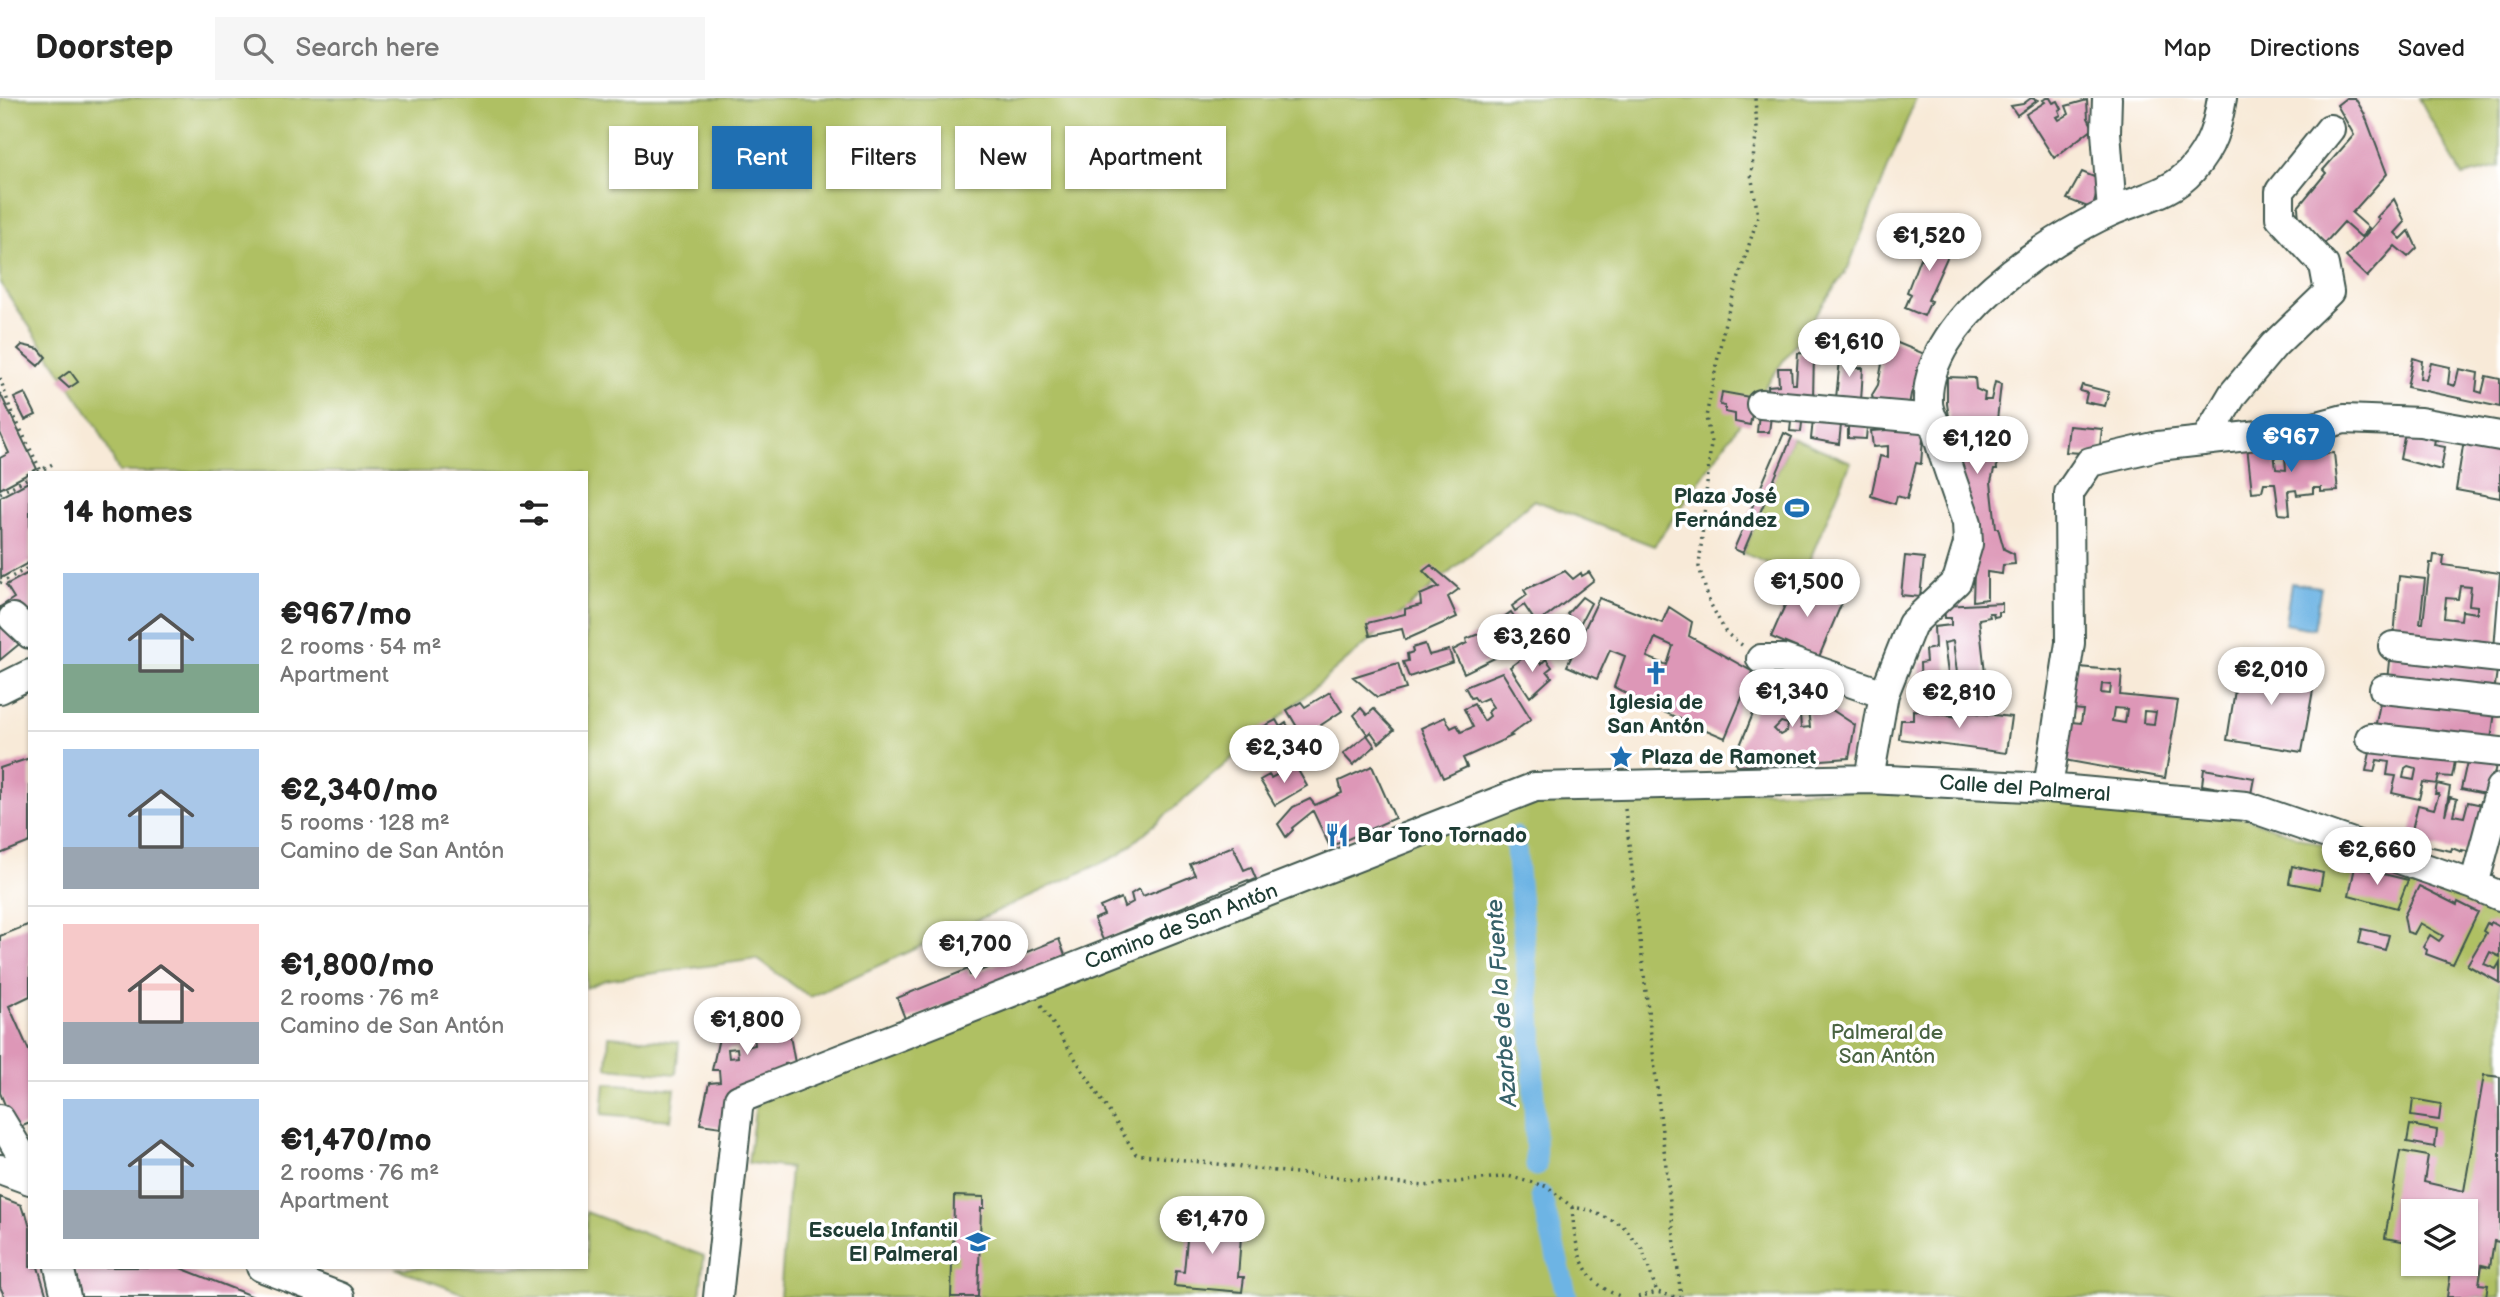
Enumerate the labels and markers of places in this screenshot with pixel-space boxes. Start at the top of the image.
pin: €1,520 [1872,214,1986,273]
pin: €1,610 [1792,320,1906,379]
pin: €967 [2250,414,2332,474]
pin: €1,120 [1920,416,2034,476]
place label: Plaza José Fernández [1674,484,1778,533]
sports icon: Plaza José Fernández [1783,494,1811,522]
pin: €1,500 [1750,560,1864,619]
pin: €3,260 [1475,614,1589,674]
pin: €2,010 [2214,648,2328,707]
church icon: Iglesia de San Antón [1642,659,1670,687]
pin: €1,340 [1735,670,1849,729]
pin: €2,810 [1902,670,2016,730]
place label: Iglesia de San Antón [1608,690,1704,739]
pin: €2,340 [1227,726,1341,785]
place icon: Plaza de Ramonet [1607,743,1635,771]
place label: Plaza de Ramonet [1641,745,1816,770]
restaurant icon: Bar Tono Tornado [1323,821,1351,849]
place label: Bar Tono Tornado [1357,823,1527,848]
pin: €2,660 [2320,828,2434,887]
pin: €1,700 [918,922,1032,981]
pin: €1,800 [690,998,804,1057]
pin: €1,470 [1155,1196,1269,1256]
place label: Escuela Infantil El Palmeral [809,1218,958,1267]
school or university icon: Escuela Infantil El Palmeral [964,1228,992,1256]

